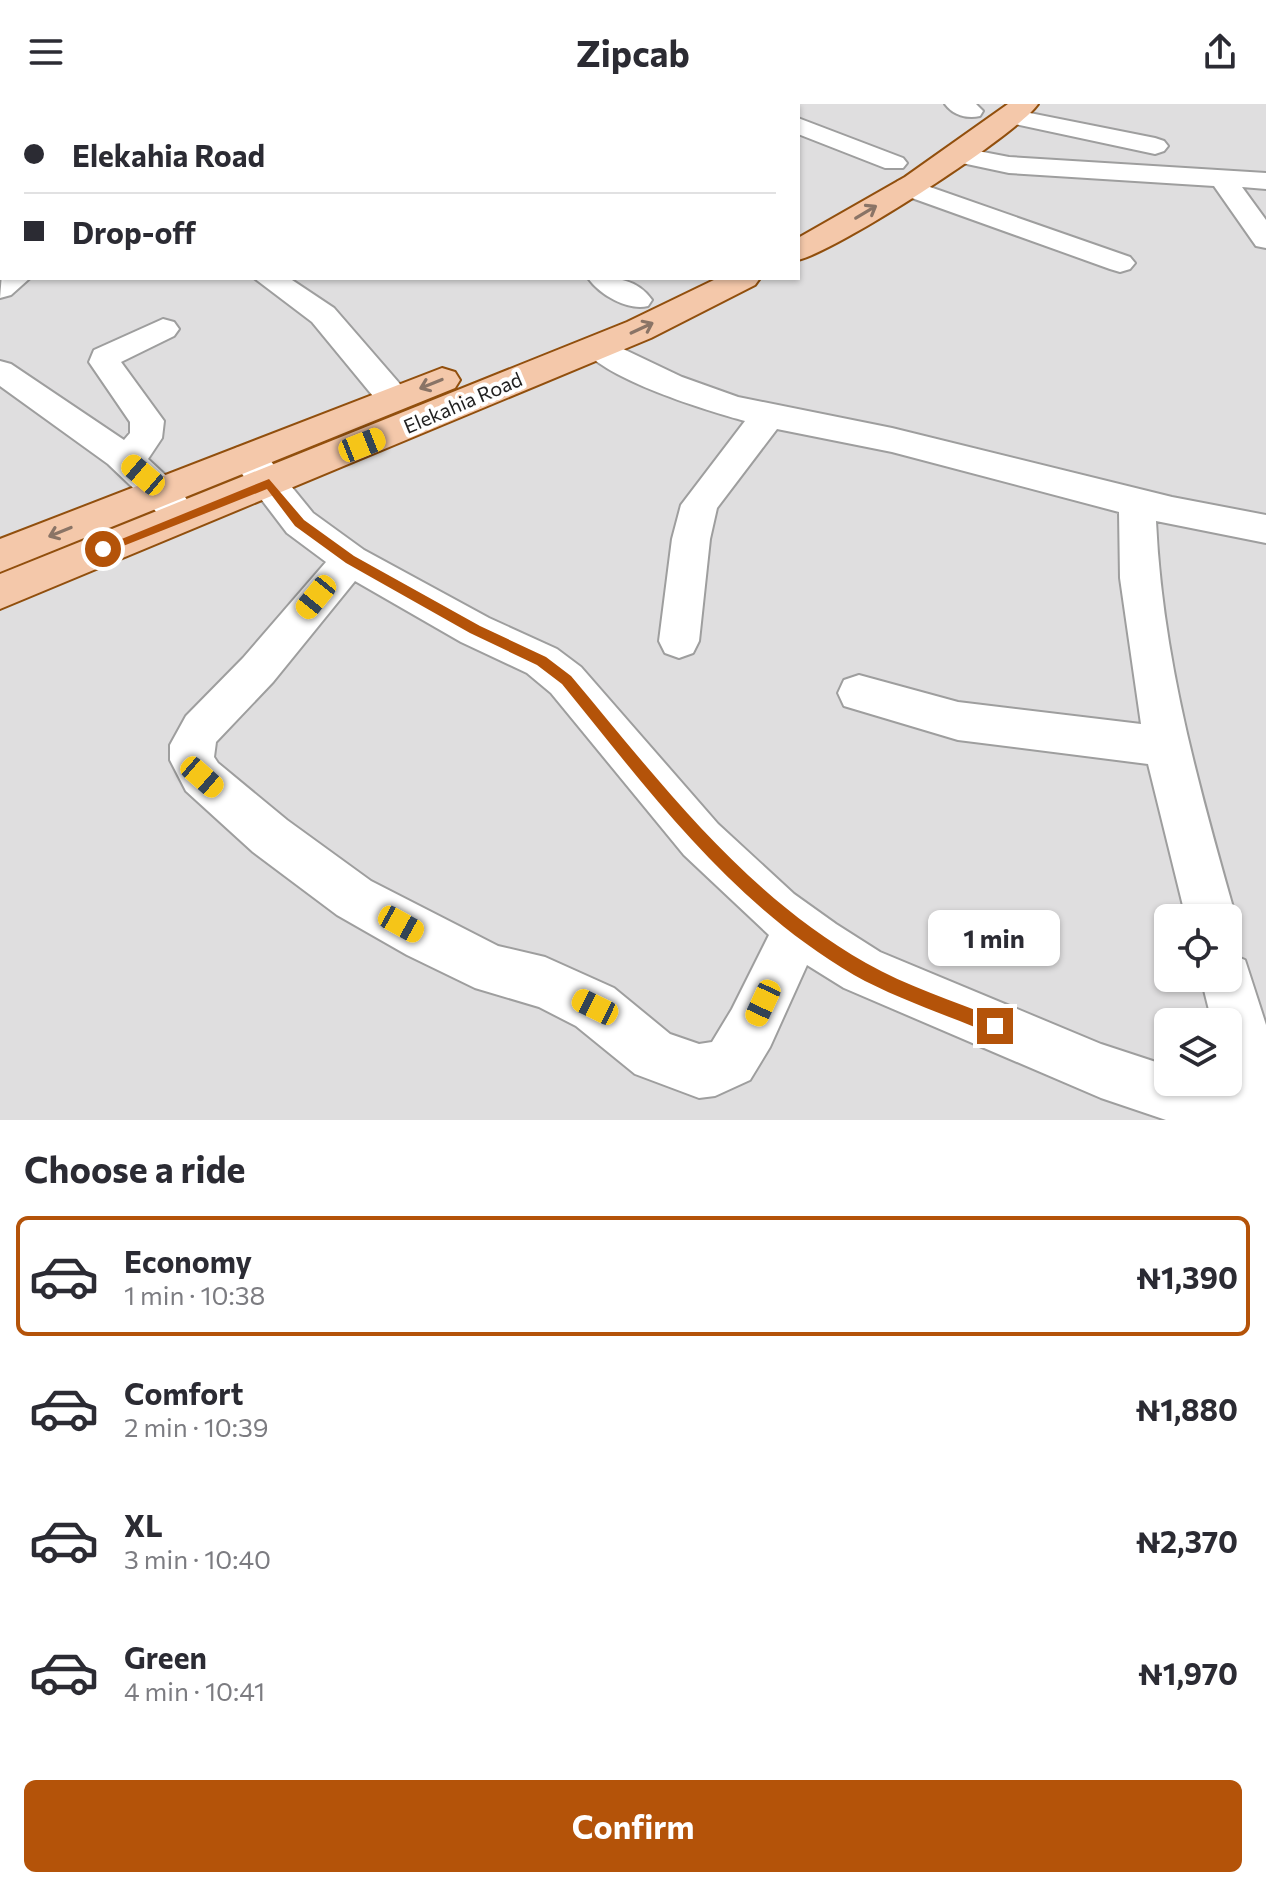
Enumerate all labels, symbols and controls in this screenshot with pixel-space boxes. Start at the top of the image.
icon: menu [24,30,68,74]
text: Zipcab [576,30,690,74]
icon: share [1198,30,1242,74]
text: Elekahia Road [72,136,265,173]
one-way arrow [854,204,877,220]
text: Drop-off [72,213,196,250]
one-way arrow [630,320,654,335]
street label: Elekahia Road [400,366,525,438]
one-way arrow [419,378,444,392]
car [335,425,389,465]
car [117,450,169,500]
one-way arrow [48,526,73,540]
route start [85,531,121,567]
car [292,571,340,623]
car [176,752,228,802]
car [374,902,428,946]
map controls [1154,904,1242,1096]
button: locate [1154,904,1242,992]
callout: 1 min [929,910,1061,966]
text: 1 min [963,922,1025,953]
car [742,976,784,1030]
car [568,986,622,1028]
route end [977,1008,1013,1044]
button: layers [1154,1008,1242,1096]
text: Choose a ride [24,1146,245,1190]
icon: car [28,1240,100,1312]
text: Economy [124,1242,252,1279]
text: ₦1,390 [1136,1258,1238,1295]
text: 1 min · 10:38 [124,1279,265,1310]
icon: car [28,1372,100,1444]
text: Comfort [124,1374,243,1411]
text: ₦1,880 [1135,1390,1238,1427]
text: 2 min · 10:39 [124,1411,269,1442]
icon: car [28,1504,100,1576]
text: XL [124,1506,163,1543]
text: ₦2,370 [1136,1522,1238,1559]
text: 3 min · 10:40 [124,1543,271,1574]
icon: car [28,1636,100,1708]
text: Green [124,1638,207,1675]
text: ₦1,970 [1138,1654,1238,1691]
text: 4 min · 10:41 [124,1675,265,1706]
button: Confirm [24,1780,1242,1872]

